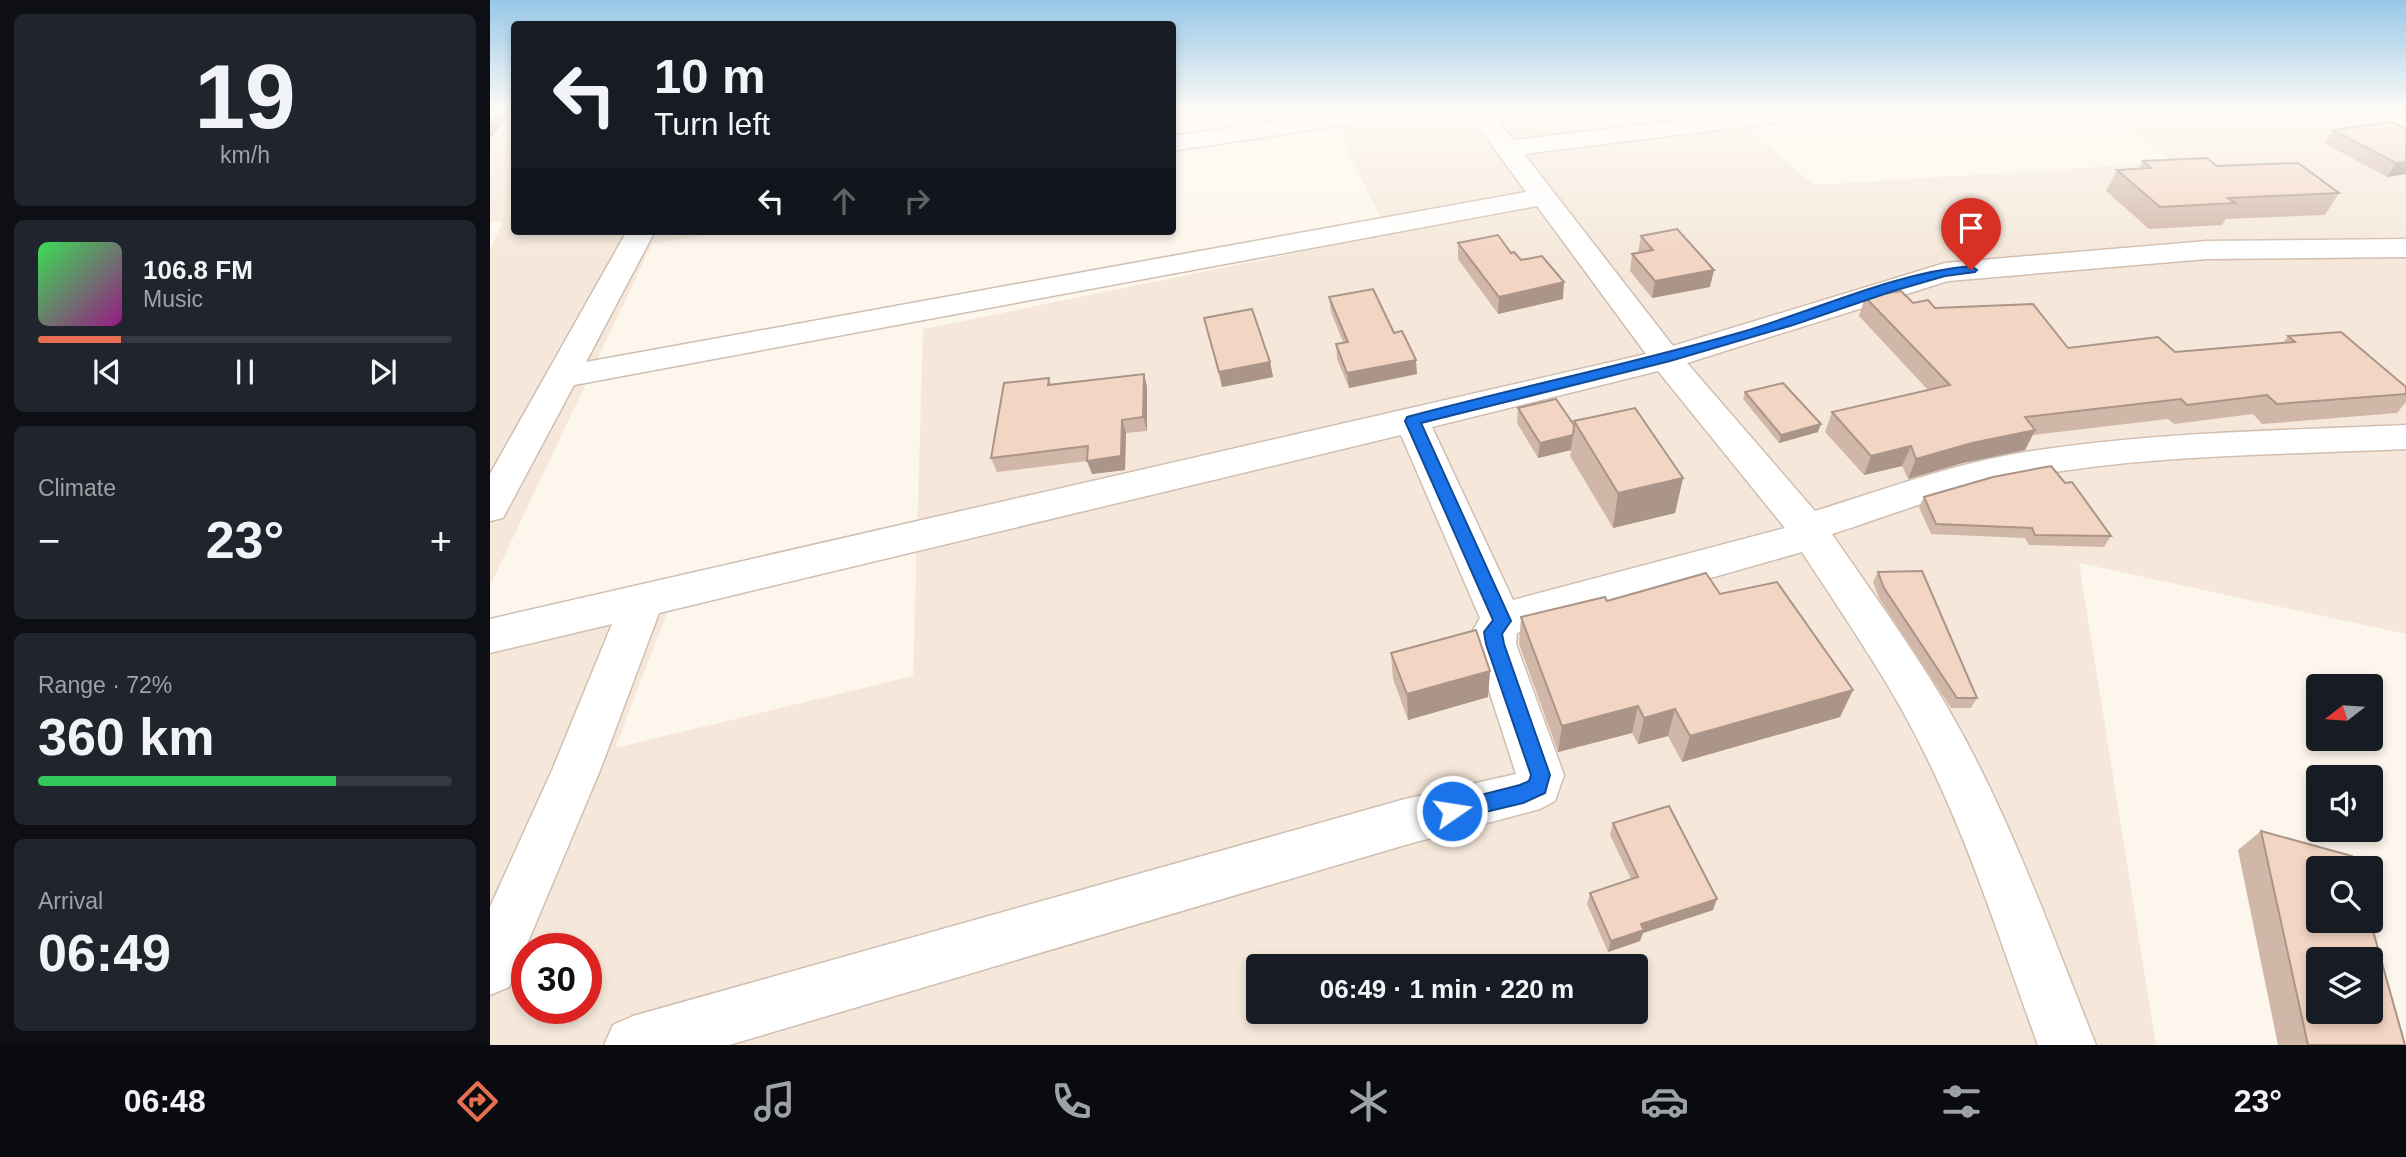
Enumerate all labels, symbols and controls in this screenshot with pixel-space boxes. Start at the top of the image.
text: 19 [194,46,296,147]
icon: left [539,49,630,140]
text: 10 m [654,49,766,103]
text: Turn left [654,106,770,142]
text: km/h [220,142,270,168]
icon: left [752,182,790,220]
icon: ahead [825,182,863,220]
icon: right [898,182,936,220]
pin [1941,198,2001,270]
icon: arrive [1952,209,1990,247]
text: 106.8 FM [143,255,253,285]
text: Music [143,286,203,312]
icon: previous [88,353,126,391]
icon: pause [226,353,264,391]
icon: next [364,353,402,391]
text: Climate [38,475,116,501]
text: 23° [206,511,284,569]
text: − [38,520,60,562]
text: + [430,520,452,562]
text: Range · 72% [38,672,172,698]
north arrow [2306,674,2384,751]
map controls [2306,674,2383,1024]
text: 360 km [38,708,214,766]
button: sound [2306,765,2383,842]
position arrow [1415,774,1489,848]
button: search [2306,856,2383,933]
text: Arrival [38,888,103,914]
text: 06:49 [38,924,171,982]
speed limit sign: 30 [511,933,602,1024]
button: layers [2306,947,2383,1024]
text: 06:49 · 1 min · 220 m [1320,974,1574,1004]
icon: directions [453,1077,502,1126]
icon: music [750,1077,799,1126]
icon: phone [1047,1077,1096,1126]
icon: climate [1344,1077,1393,1126]
icon: car [1640,1077,1689,1126]
icon: filters [1937,1077,1986,1126]
text: 06:48 [124,1083,206,1119]
text: 23° [2234,1083,2282,1119]

